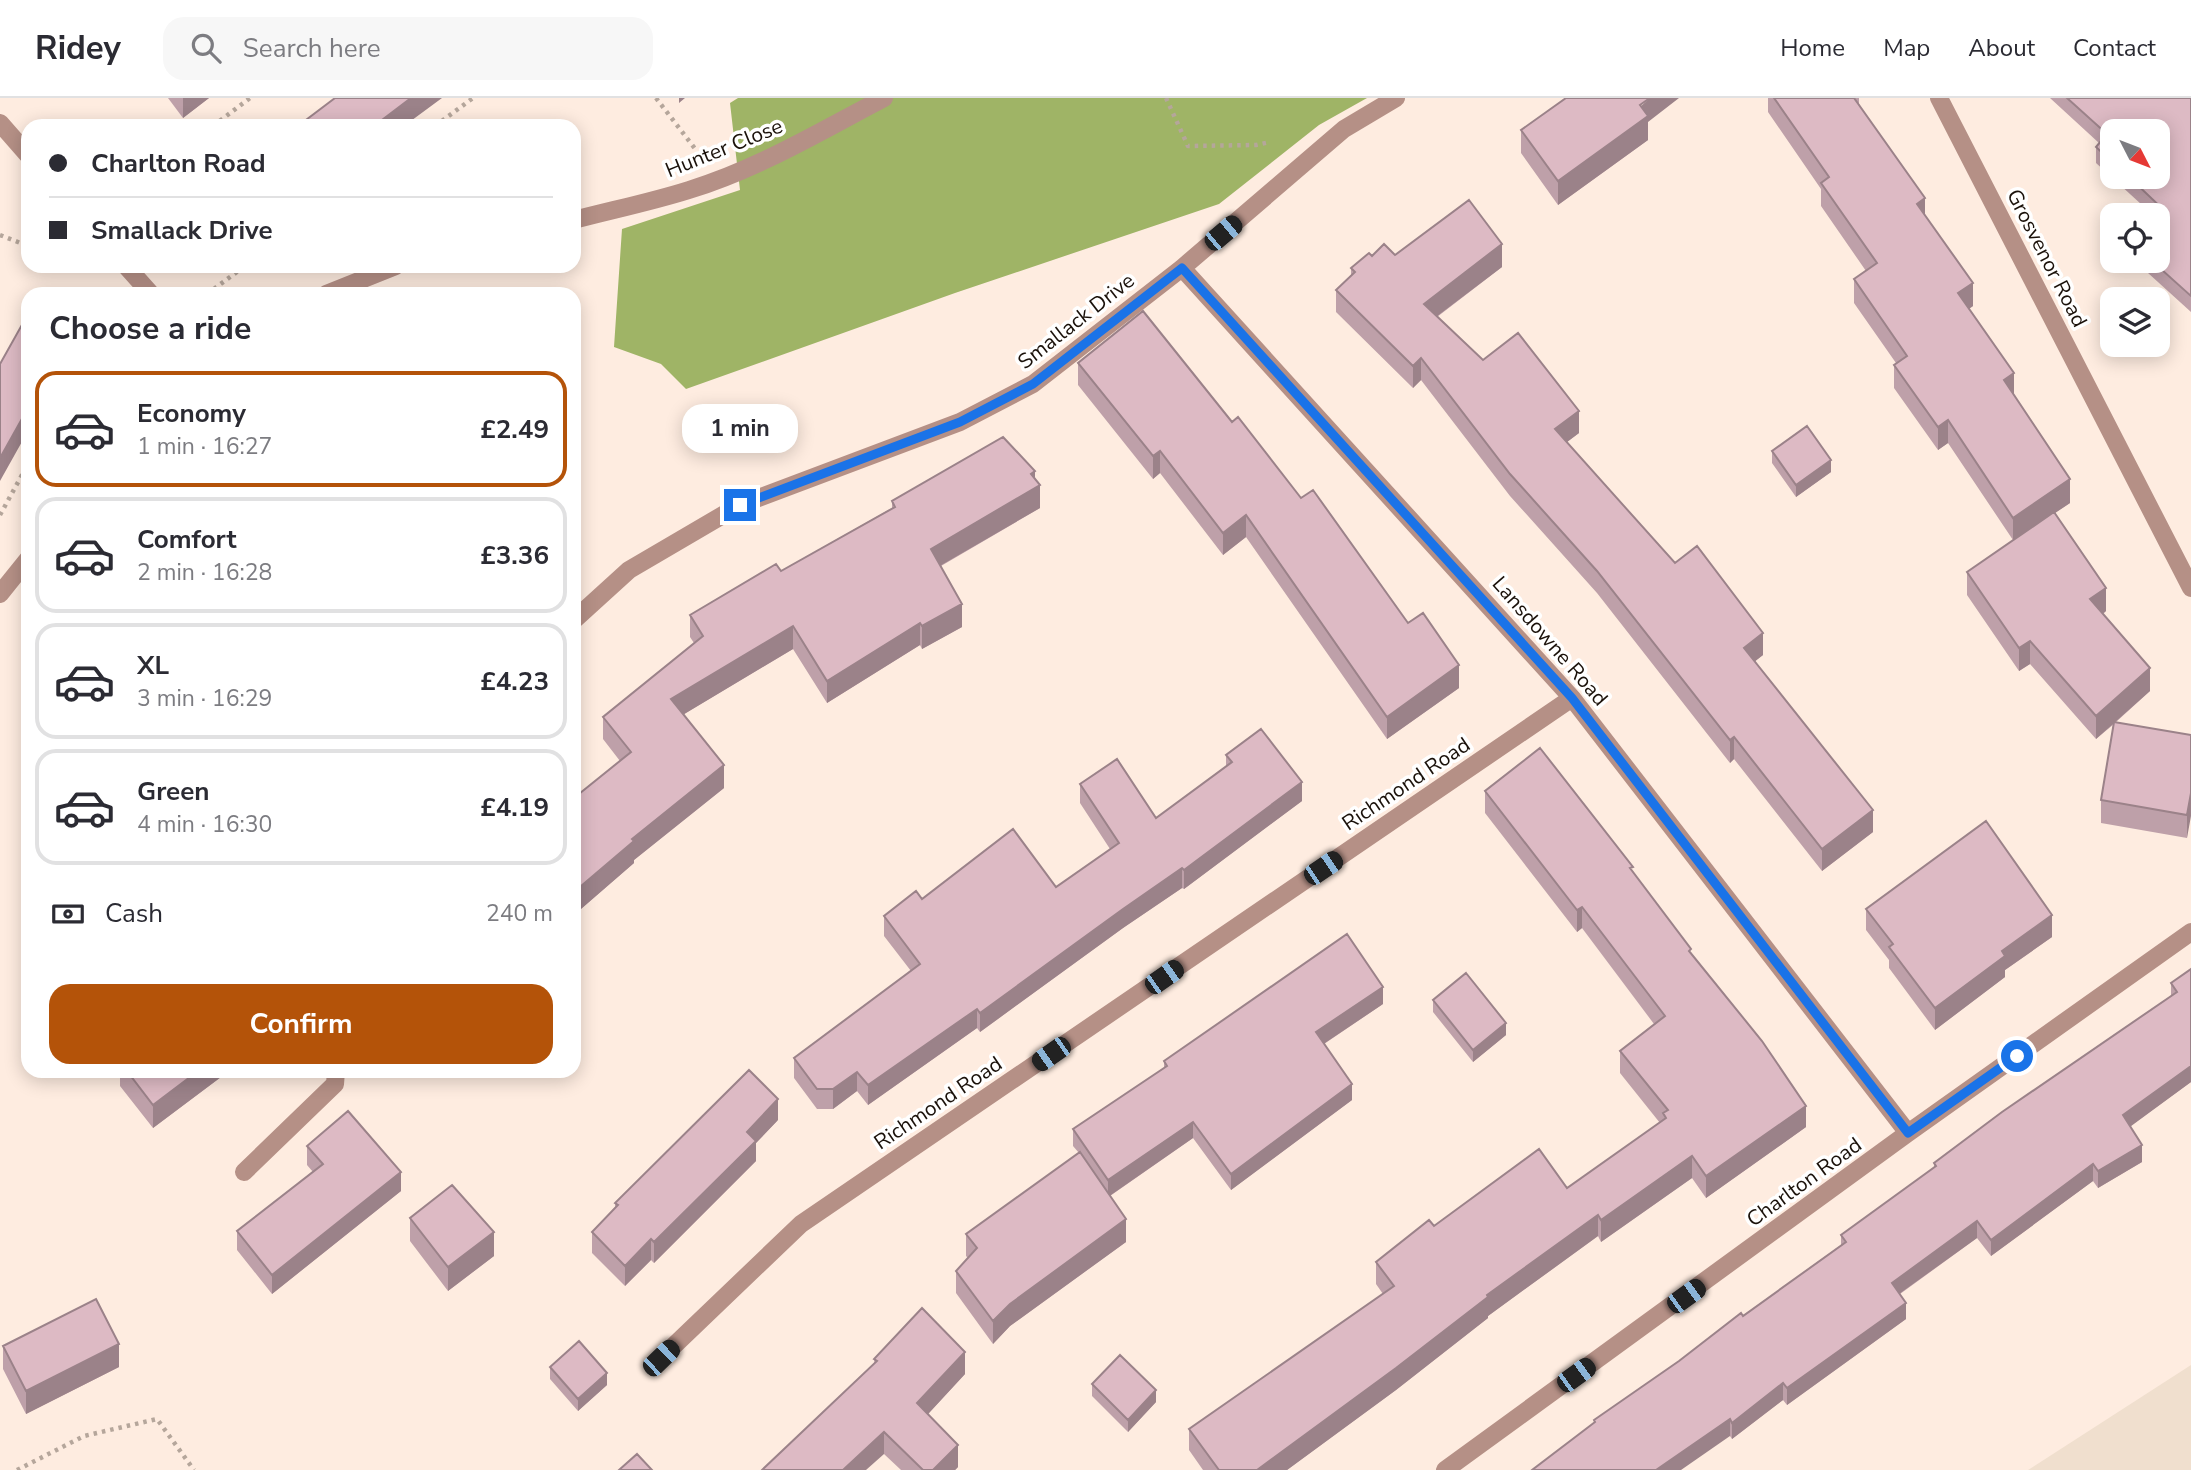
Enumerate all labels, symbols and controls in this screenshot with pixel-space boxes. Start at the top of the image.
search box [163,17,653,80]
text: Ridey [35,26,121,71]
icon: search [187,29,225,67]
text: Search here [243,31,381,66]
text: Home [1780,32,1845,64]
text: Map [1883,32,1930,64]
text: About [1968,32,2035,64]
text: Contact [2073,32,2156,64]
street label: Hunter Close [661,112,787,184]
north arrow [2100,119,2170,189]
map controls [2100,119,2170,357]
text: Charlton Road [91,146,266,181]
street label: Grosvenor Road [2000,184,2094,332]
button: locate [2100,203,2170,273]
car [1201,211,1246,255]
text: Smallack Drive [91,213,273,248]
street label: Smallack Drive [1012,267,1140,375]
button: layers [2100,287,2170,357]
text: Choose a ride [49,307,251,350]
text: Economy [137,396,246,431]
icon: car [53,398,116,461]
callout: 1 min [682,404,798,452]
text: £2.49 [480,412,549,447]
text: 1 min [710,413,770,444]
text: 1 min · 16:27 [137,431,272,462]
route end [724,489,756,521]
text: Comfort [137,522,237,557]
icon: car [53,524,116,587]
text: £3.36 [480,538,549,573]
text: 2 min · 16:28 [137,557,272,588]
street label: Lansdowne Road [1486,570,1614,712]
text: XL [137,648,169,683]
icon: car [53,650,116,713]
text: £4.23 [480,664,549,699]
text: 3 min · 16:29 [137,683,272,714]
street label: Richmond Road [1337,731,1475,837]
text: Green [137,774,210,809]
icon: car [53,776,116,839]
text: £4.19 [480,790,549,825]
text: 4 min · 16:30 [137,809,272,840]
car [1300,848,1347,888]
icon: cash [49,895,87,933]
text: Cash [105,896,163,931]
text: 240 m [486,898,553,929]
car [1141,956,1188,998]
button: Confirm [49,984,553,1064]
car [1028,1033,1075,1075]
route start [2001,1040,2033,1072]
street label: Richmond Road [869,1050,1007,1156]
street label: Charlton Road [1741,1131,1867,1233]
car [1663,1275,1710,1317]
car [639,1336,684,1380]
car [1553,1354,1600,1396]

